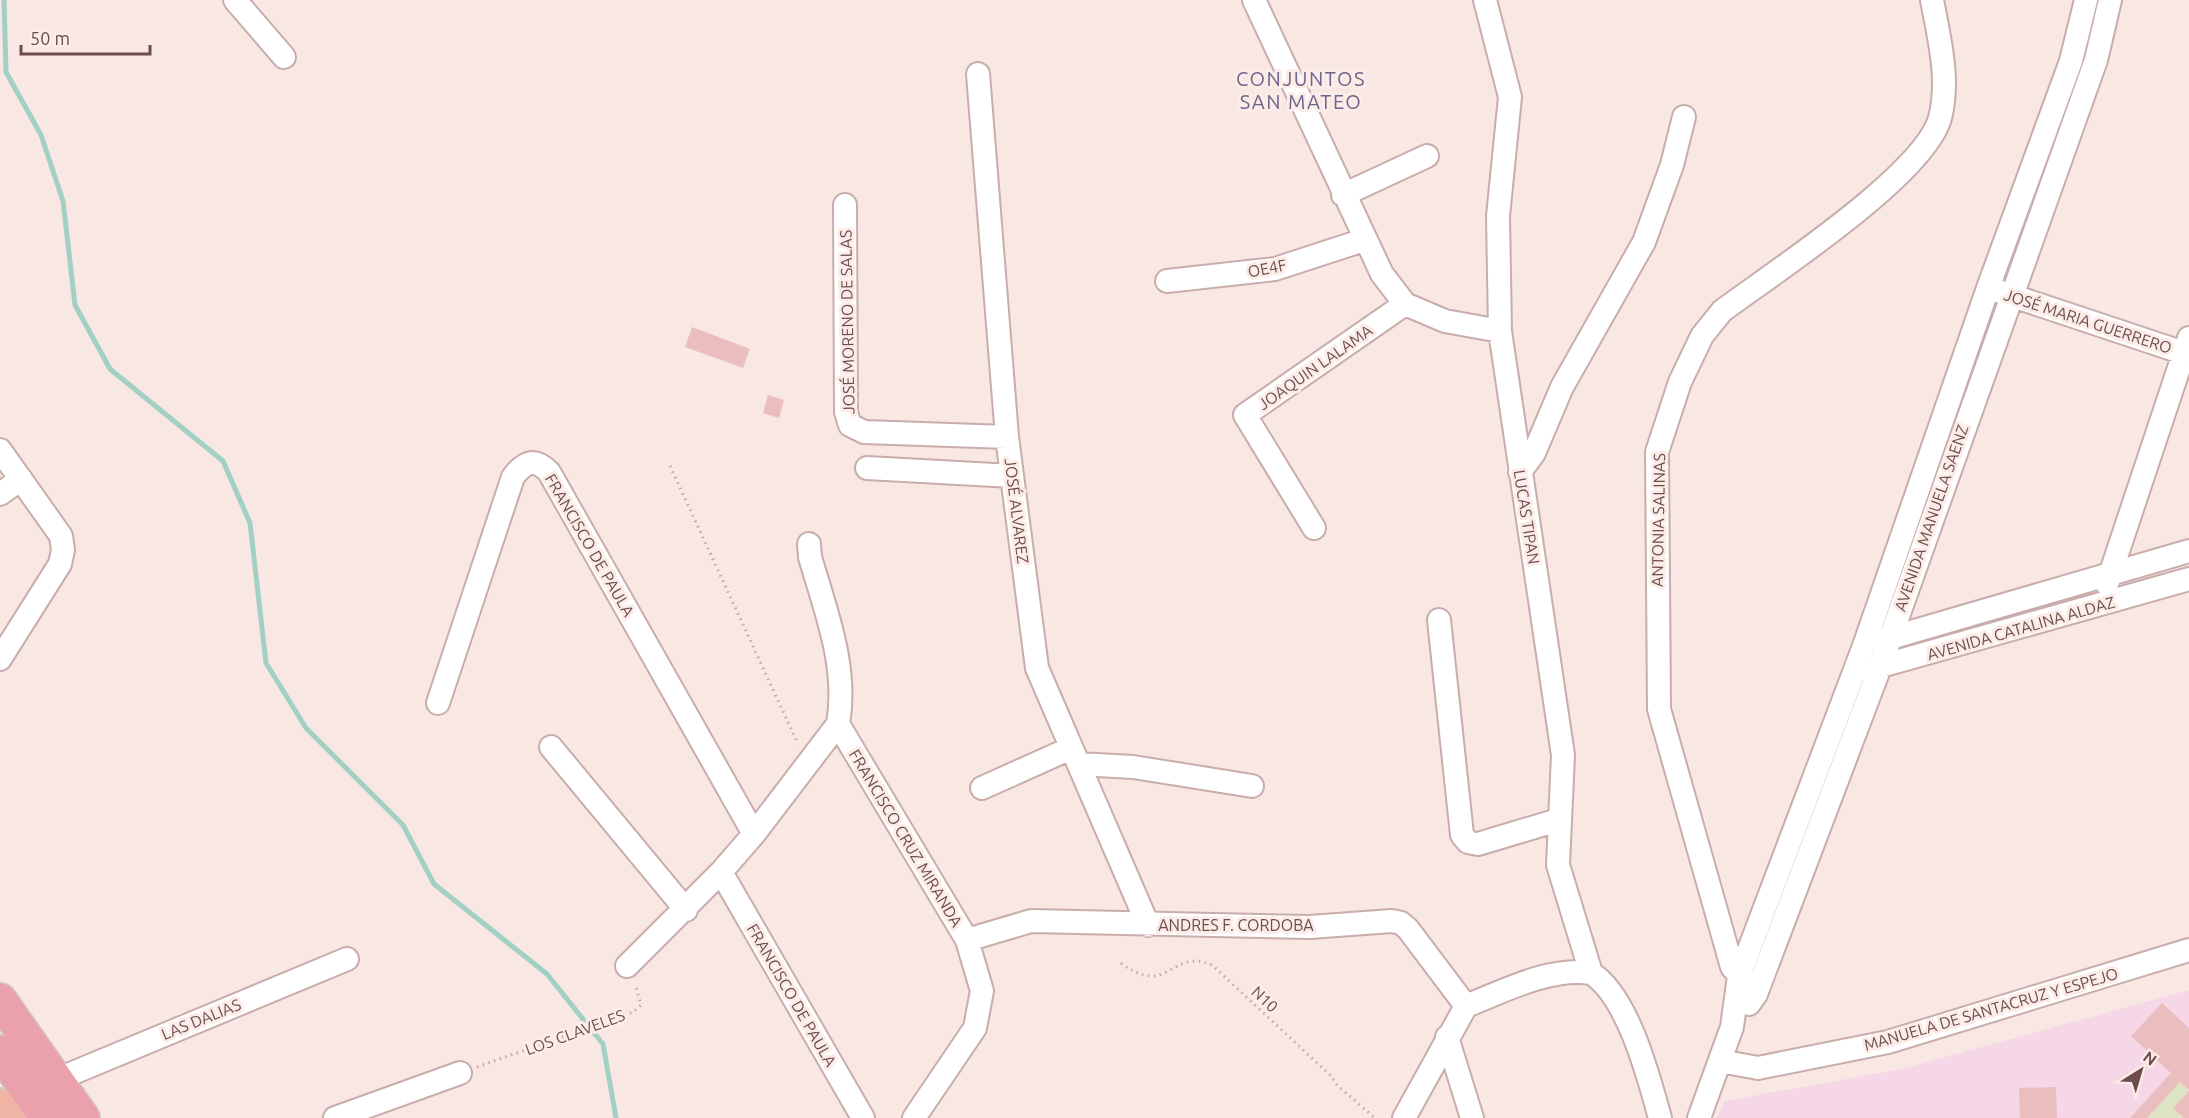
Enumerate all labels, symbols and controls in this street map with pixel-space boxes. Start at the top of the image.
scale bar [21,18,150,56]
text: 50 m [30,28,70,48]
district label: CONJUNTOS SAN MATEO [1236,67,1366,113]
street label: JOSÉ MORENO DE SALAS [834,230,858,414]
street label: OE4F [1246,255,1288,281]
street label: JOSÉ MARIA GUERRERO [2002,283,2175,357]
street label: JOAQUIN LALAMA [1254,321,1376,413]
street label: AVENIDA MANUELA SAENZ [1891,422,1971,614]
street label: ANTONIA SALINAS [1648,453,1668,587]
street label: JOSÉ ALVAREZ [1002,457,1034,565]
street label: LUCAS TIPAN [1511,468,1543,566]
street label: FRANCISCO DE PAULA [542,470,639,620]
street label: AVENIDA CATALINA ALDAZ [1925,593,2117,663]
street label: FRANCISCO CRUZ MIRANDA [846,746,967,931]
street label: ANDRES F. CORDOBA [1158,916,1314,934]
street label: FRANCISCO DE PAULA [744,920,841,1070]
street label: MANUELA DE SANTACRUZ Y ESPEJO [1862,964,2120,1054]
street label: N10 [1248,982,1282,1016]
street label: LAS DALIAS [159,995,243,1043]
street label: LOS CLAVELES [523,1006,627,1058]
north arrow [2111,1040,2171,1100]
text: N [2140,1047,2160,1069]

